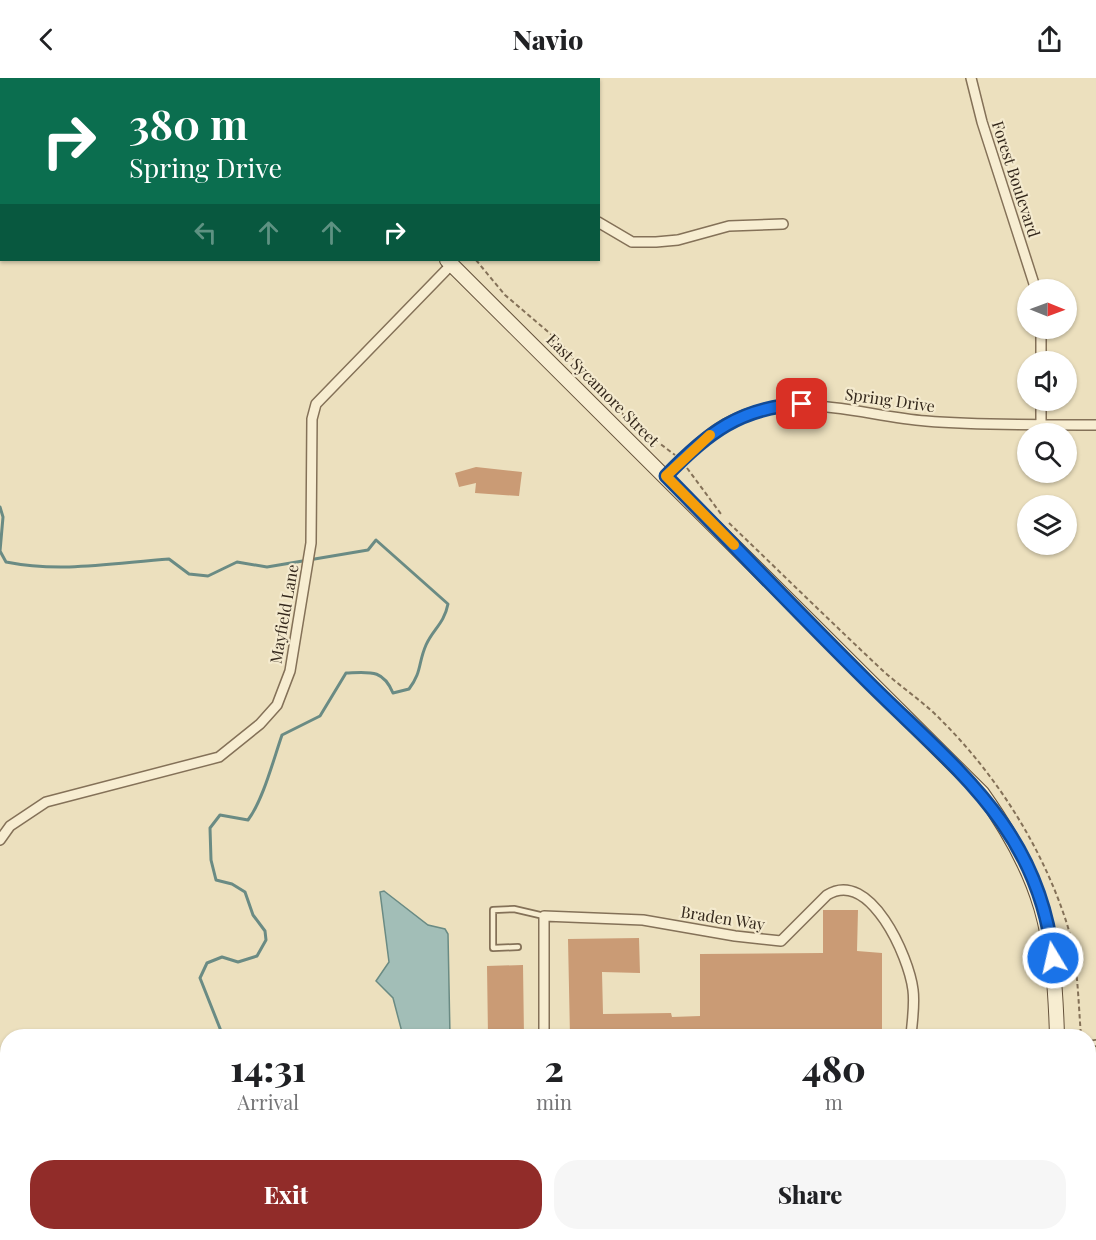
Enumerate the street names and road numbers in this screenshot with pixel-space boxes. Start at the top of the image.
street label: Forest Boulevard [988,118,1045,240]
street label: East Sycamore Street [542,329,665,451]
street label: Spring Drive [844,383,936,416]
street label: Mayfield Lane [264,563,303,665]
street label: Braden Way [679,900,767,935]

